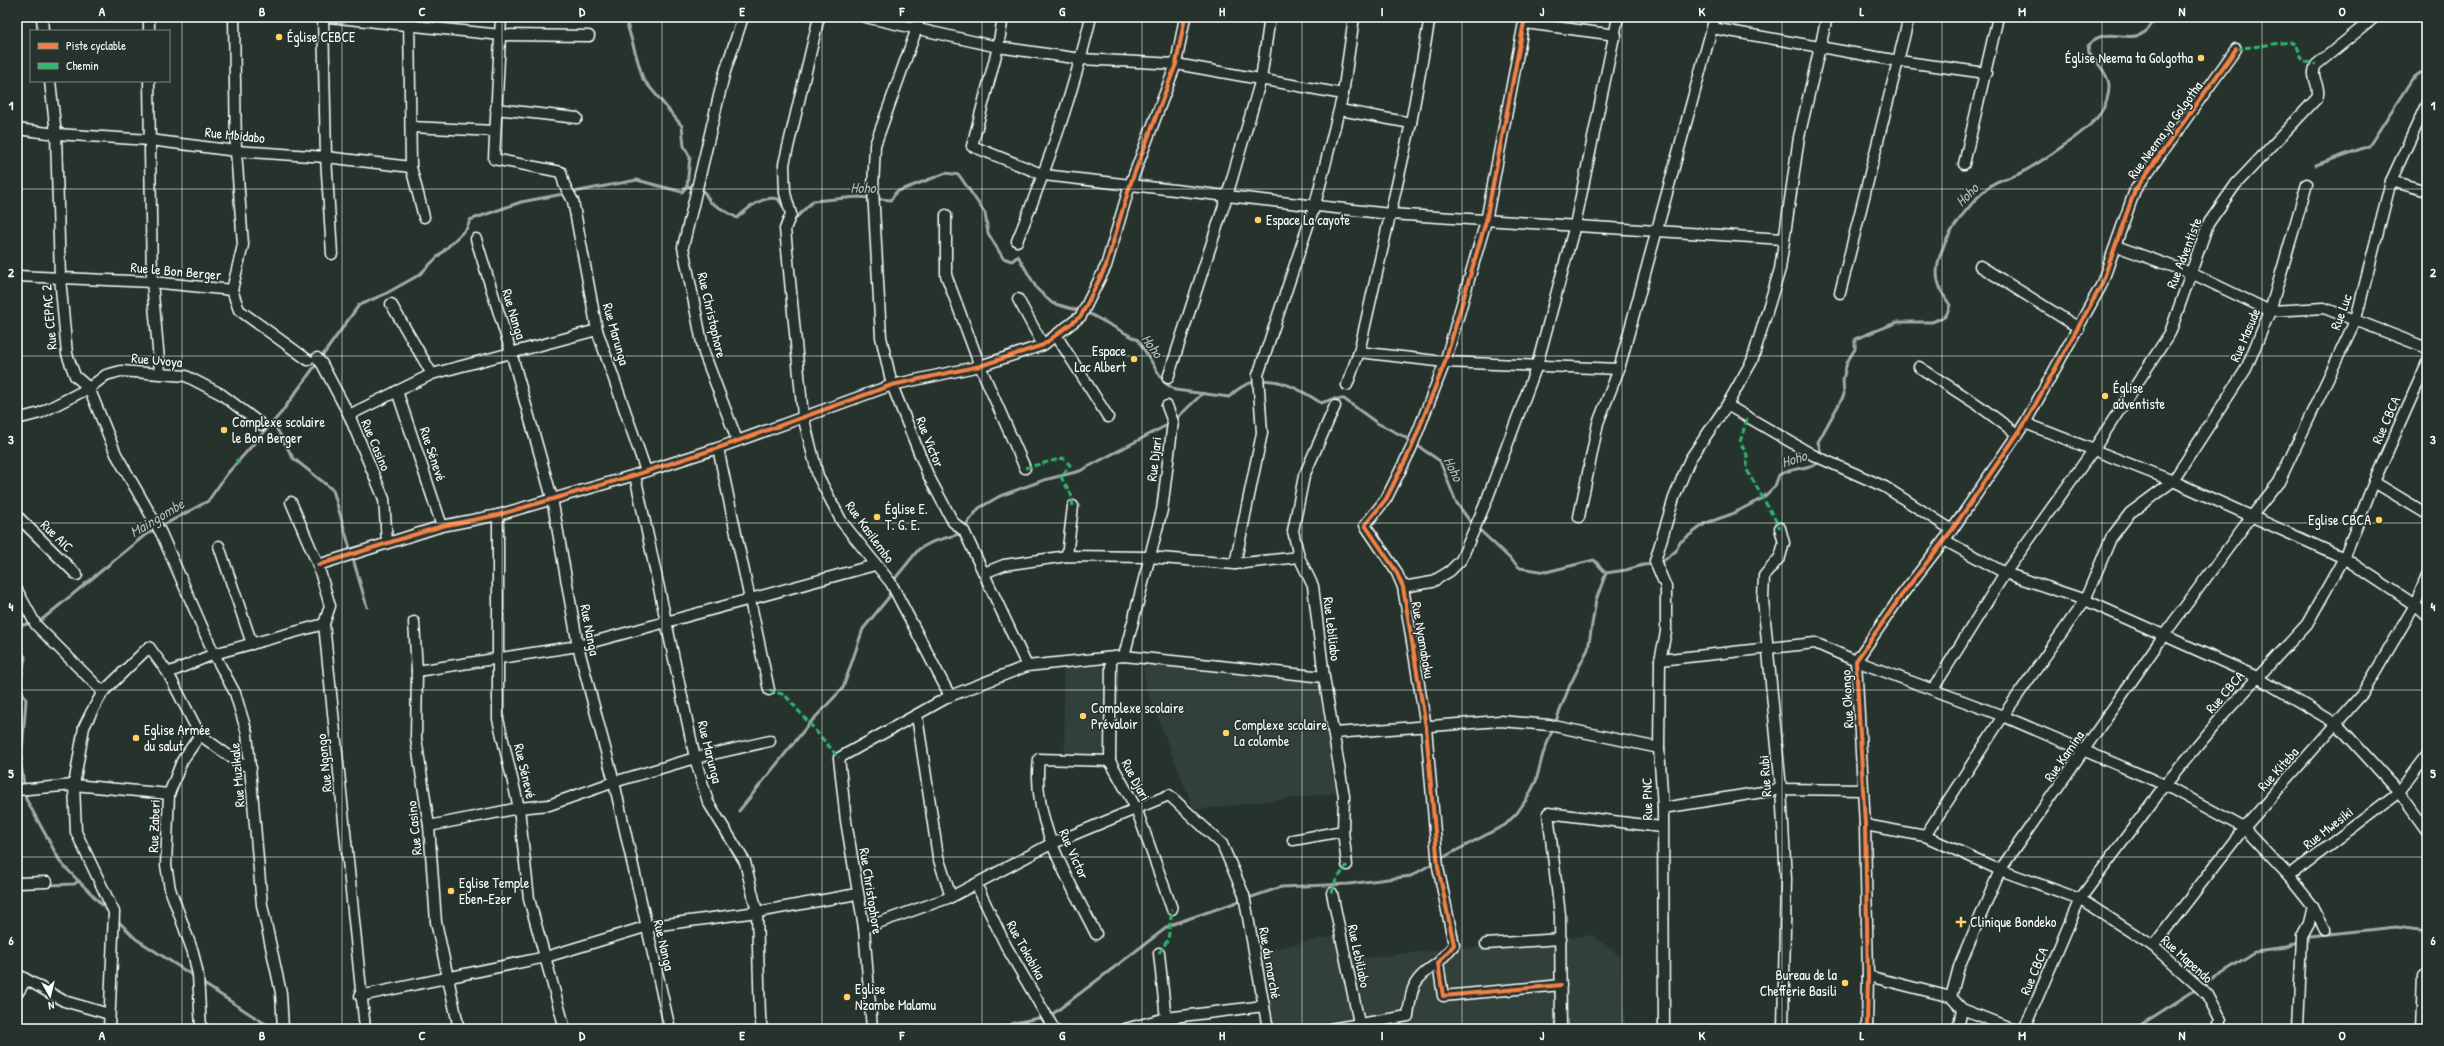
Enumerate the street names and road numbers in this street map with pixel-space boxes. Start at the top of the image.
street label: Rue Neema ya Golgotha [2123,77,2208,183]
street label: Rue Mbidabo [204,122,266,147]
street label: Rue Adventiste [2161,214,2206,291]
street label: Rue le Bon Berger [130,257,223,285]
street label: Rue Christophore [692,270,732,360]
street label: Rue CEPAC 2 [36,283,61,351]
street label: Rue Nanga [497,286,531,342]
street label: Rue Luc [2325,291,2356,332]
street label: Rue Marunga [598,301,635,368]
street label: Rue Masude [2225,305,2265,365]
street label: Rue Uvoya [131,348,184,372]
street label: Rue CBCA [2367,393,2404,447]
street label: Rue Victor [912,414,949,471]
street label: Rue Casino [357,416,396,474]
street label: Rue Sénevé [416,424,451,484]
street label: Rue Djari [1141,436,1167,482]
street label: Rue Kasilembo [841,497,900,567]
street label: Rue AIC [37,515,78,556]
street label: Rue Lebiliabo [1319,596,1346,662]
street label: Rue Nyamabaku [1406,600,1440,680]
street label: Rue Nanga [575,603,605,658]
street label: Rue CBCA [2201,666,2248,717]
street label: Rue Okongo [1835,669,1859,729]
street label: Rue Marunga [693,719,728,786]
street label: Rue Kamina [2039,726,2088,785]
street label: Rue Ngongo [311,733,337,793]
street label: Rue Muzikale [224,742,249,808]
street label: Rue Sénevé [510,742,541,801]
street label: Rue Kiteba [2253,742,2303,795]
street label: Rue Rubi [1754,755,1775,797]
street label: Rue Djari [1117,756,1155,804]
street label: Rue PNC [1637,777,1656,820]
street label: Rue Zaberi [143,799,164,853]
street label: Rue Casino [401,800,426,856]
street label: Rue Mwesiki [2299,802,2357,853]
street label: Rue Victor [1055,826,1094,882]
street label: Rue Christophore [854,846,888,936]
street label: Rue Tokobika [1002,917,1051,983]
street label: Rue Nanga [648,918,680,973]
street label: Rue Lebiliabo [1344,923,1376,990]
street label: Rue du marché [1255,926,1286,1001]
street label: Rue Mapendo [2157,930,2218,988]
street label: Rue CBCA [2015,944,2052,998]

